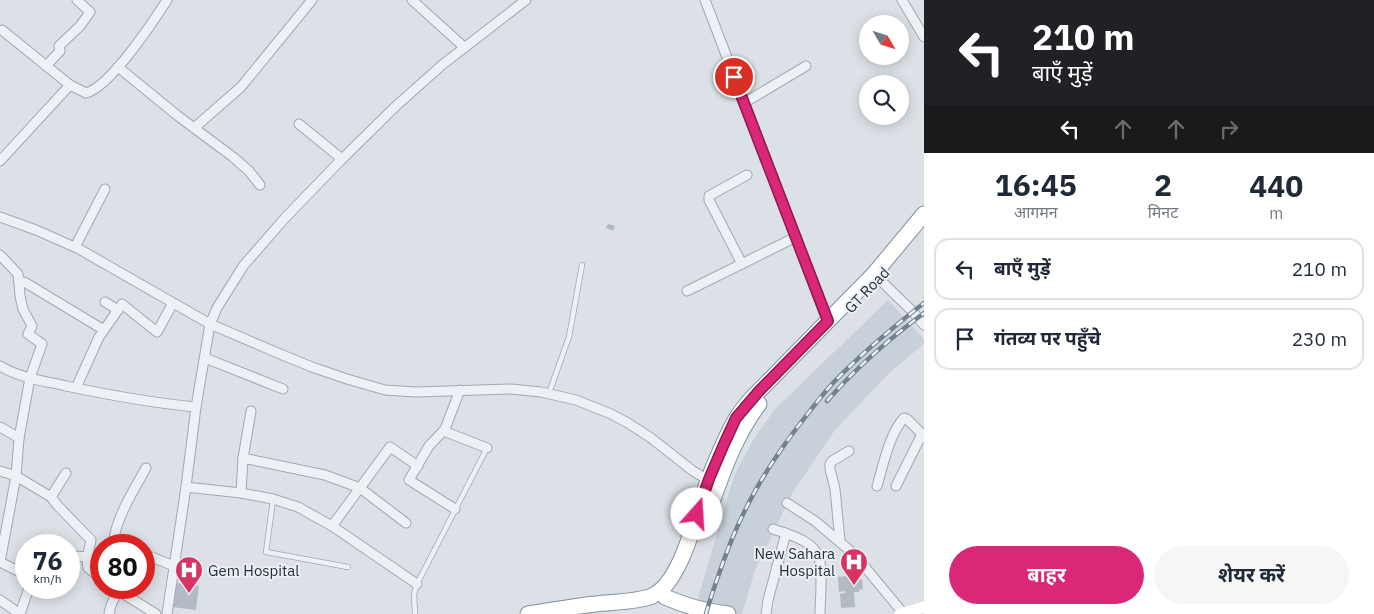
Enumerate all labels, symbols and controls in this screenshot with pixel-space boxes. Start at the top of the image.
text: 210 m [1032,14,1135,60]
north arrow [859,15,909,65]
map controls [859,15,909,125]
icon: left [949,20,1014,85]
pin [713,56,755,98]
text: बाएँ मुड़ें [1032,58,1093,87]
icon: arrive [720,63,748,91]
button: search [859,75,909,125]
icon: left [1056,115,1084,143]
icon: ahead [1109,115,1137,143]
icon: ahead [1162,115,1190,143]
icon: right [1215,115,1243,143]
text: 16:45 [995,165,1077,204]
text: 2 [1154,165,1172,204]
text: 440 [1249,166,1303,205]
text: आगमन [1014,202,1058,222]
text: मिनट [1148,202,1178,222]
text: m [1269,203,1283,223]
icon: left [951,255,979,283]
text: बाएँ मुड़ें [994,256,1051,280]
text: 210 m [1292,257,1347,281]
street label: GT Road [841,263,893,317]
icon: arrive [951,325,979,353]
text: गंतव्य पर पहुँचे [994,326,1101,350]
text: 230 m [1292,327,1347,351]
position arrow [670,487,722,539]
speed limit sign: 80 [90,534,155,599]
text: 76 [32,544,63,577]
place label: New Sahara Hospital [754,544,835,580]
button: बाहर [949,546,1144,604]
button: शेयर करें [1154,546,1349,604]
hospital icon: New Sahara Hospital [839,547,869,586]
hospital icon: Gem Hospital [174,555,204,594]
place label: Gem Hospital [208,561,299,580]
text: km/h [33,571,62,586]

